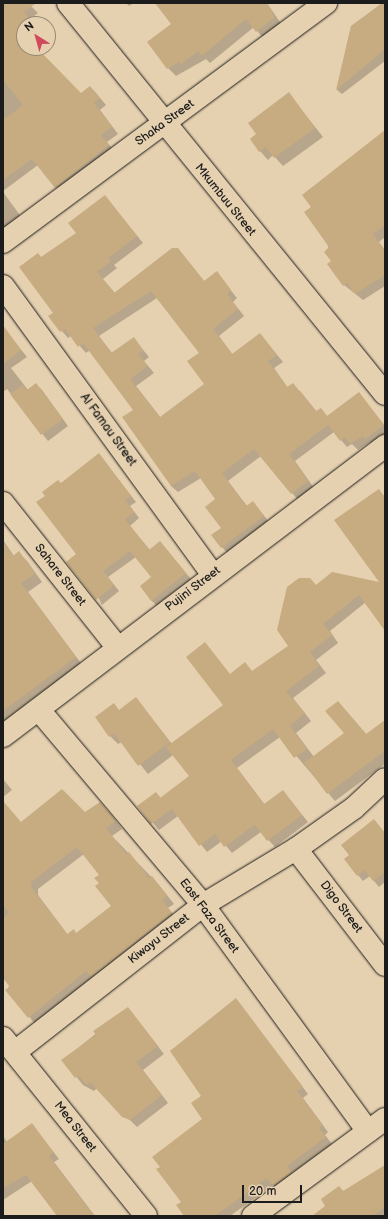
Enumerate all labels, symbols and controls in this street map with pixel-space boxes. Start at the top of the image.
north arrow [16,16,56,56]
text: N [22,19,36,34]
street label: Shaka Street [133,97,197,149]
street label: Mkumbuu Street [191,161,259,239]
street label: Al Famau Street [77,391,139,469]
street label: Sahare Street [31,541,89,609]
street label: Pujini Street [162,563,224,615]
street label: East Faza Street [176,876,242,956]
street label: Digo Street [317,878,365,936]
street label: Kiwayu Street [126,911,192,967]
street label: Mea Street [51,1099,99,1155]
scale bar [244,1177,304,1203]
text: 20 m [249,1184,276,1199]

